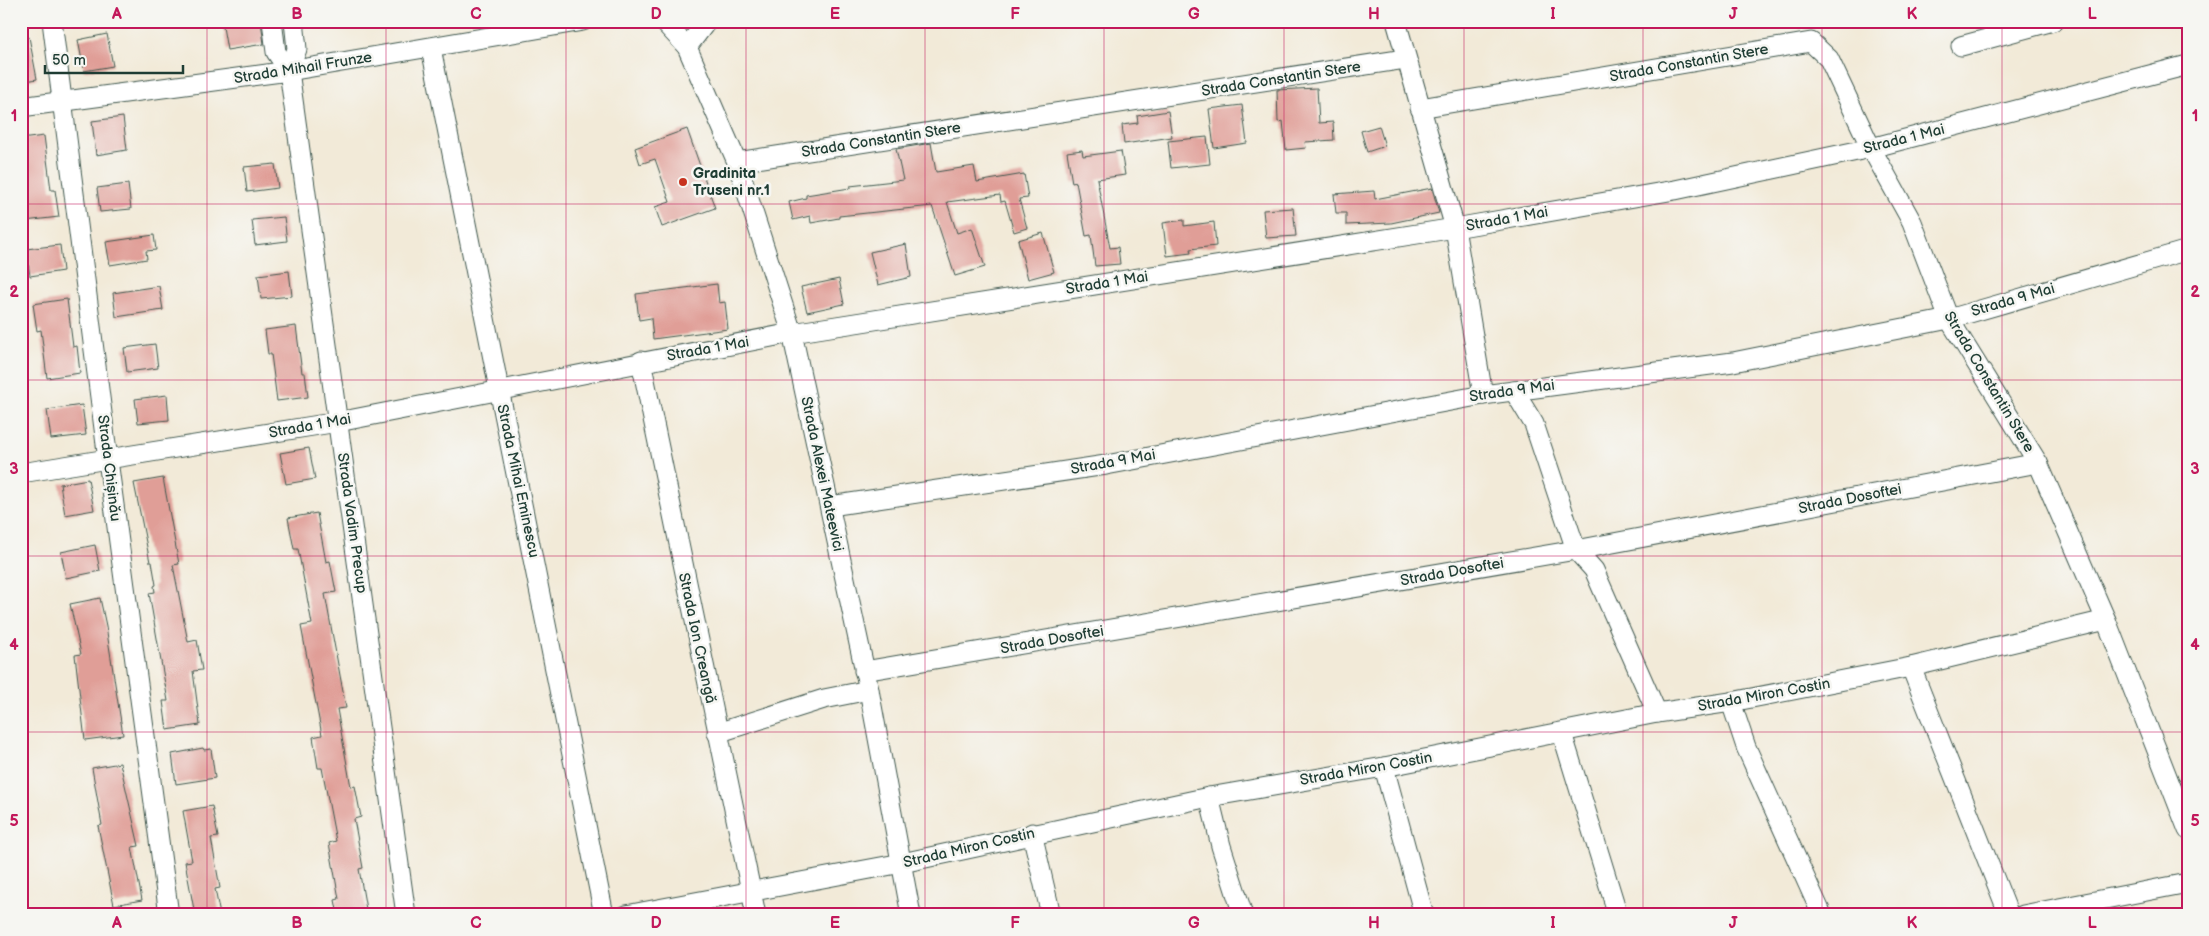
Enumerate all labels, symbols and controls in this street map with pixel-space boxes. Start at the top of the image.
text: A [111,5,122,24]
text: B [291,5,303,24]
text: C [470,5,482,24]
text: D [650,5,662,24]
text: E [830,5,840,24]
text: F [1010,5,1020,24]
text: G [1188,5,1200,24]
text: H [1368,5,1380,24]
text: I [1550,5,1556,24]
text: J [1729,5,1738,24]
text: K [1907,5,1918,24]
text: L [2087,5,2097,24]
street label: Strada Constantin Stere [1608,40,1770,86]
scale bar [45,42,182,74]
street label: Strada Mihail Frunze [233,48,374,88]
text: 50 m [52,51,86,70]
street label: Strada Constantin Stere [1200,57,1362,101]
text: 1 [11,107,17,126]
text: 1 [2192,107,2198,126]
street label: Strada Constantin Stere [800,118,962,162]
street label: Strada 1 Mai [1861,120,1947,158]
place label: Gradinita Truseni nr.1 [693,164,770,200]
marker: Gradinita Truseni nr.1 [677,176,689,188]
street label: Strada 1 Mai [1464,202,1550,236]
street label: Strada 1 Mai [1064,267,1150,299]
street label: Strada 9 Mai [1969,279,2057,321]
text: 2 [9,283,19,302]
text: 2 [2190,283,2200,302]
street label: Strada Constantin Stere [1939,308,2039,456]
street label: Strada 1 Mai [665,332,751,366]
street label: Strada 9 Mai [1468,376,1556,406]
street label: Strada Alexei Mateevici [796,395,848,553]
street label: Strada Mihai Eminescu [492,403,544,559]
street label: Strada 1 Mai [267,409,353,443]
street label: Strada Chișinău [93,414,125,522]
street label: Strada 9 Mai [1069,445,1157,479]
street label: Strada Vadim Precup [333,452,371,595]
text: 3 [9,460,19,479]
text: 3 [2190,460,2200,479]
street label: Strada Dosoftei [1797,480,1903,518]
street label: Strada Dosoftei [1399,554,1505,590]
street label: Strada Ion Creangă [674,571,720,705]
street label: Strada Dosoftei [999,622,1105,658]
text: 4 [9,636,19,655]
text: 4 [2190,636,2200,655]
street label: Strada Miron Costin [1696,674,1832,716]
street label: Strada Miron Costin [1298,748,1434,790]
text: 5 [9,812,19,831]
text: 5 [2190,812,2200,831]
street label: Strada Miron Costin [901,824,1037,872]
text: A [111,914,122,933]
text: B [291,914,303,933]
text: C [470,914,482,933]
text: D [650,914,662,933]
text: E [830,914,840,933]
text: F [1010,914,1020,933]
text: G [1188,914,1200,933]
text: H [1368,914,1380,933]
text: I [1550,914,1556,933]
text: J [1729,914,1738,933]
text: K [1907,914,1918,933]
text: L [2087,914,2097,933]

